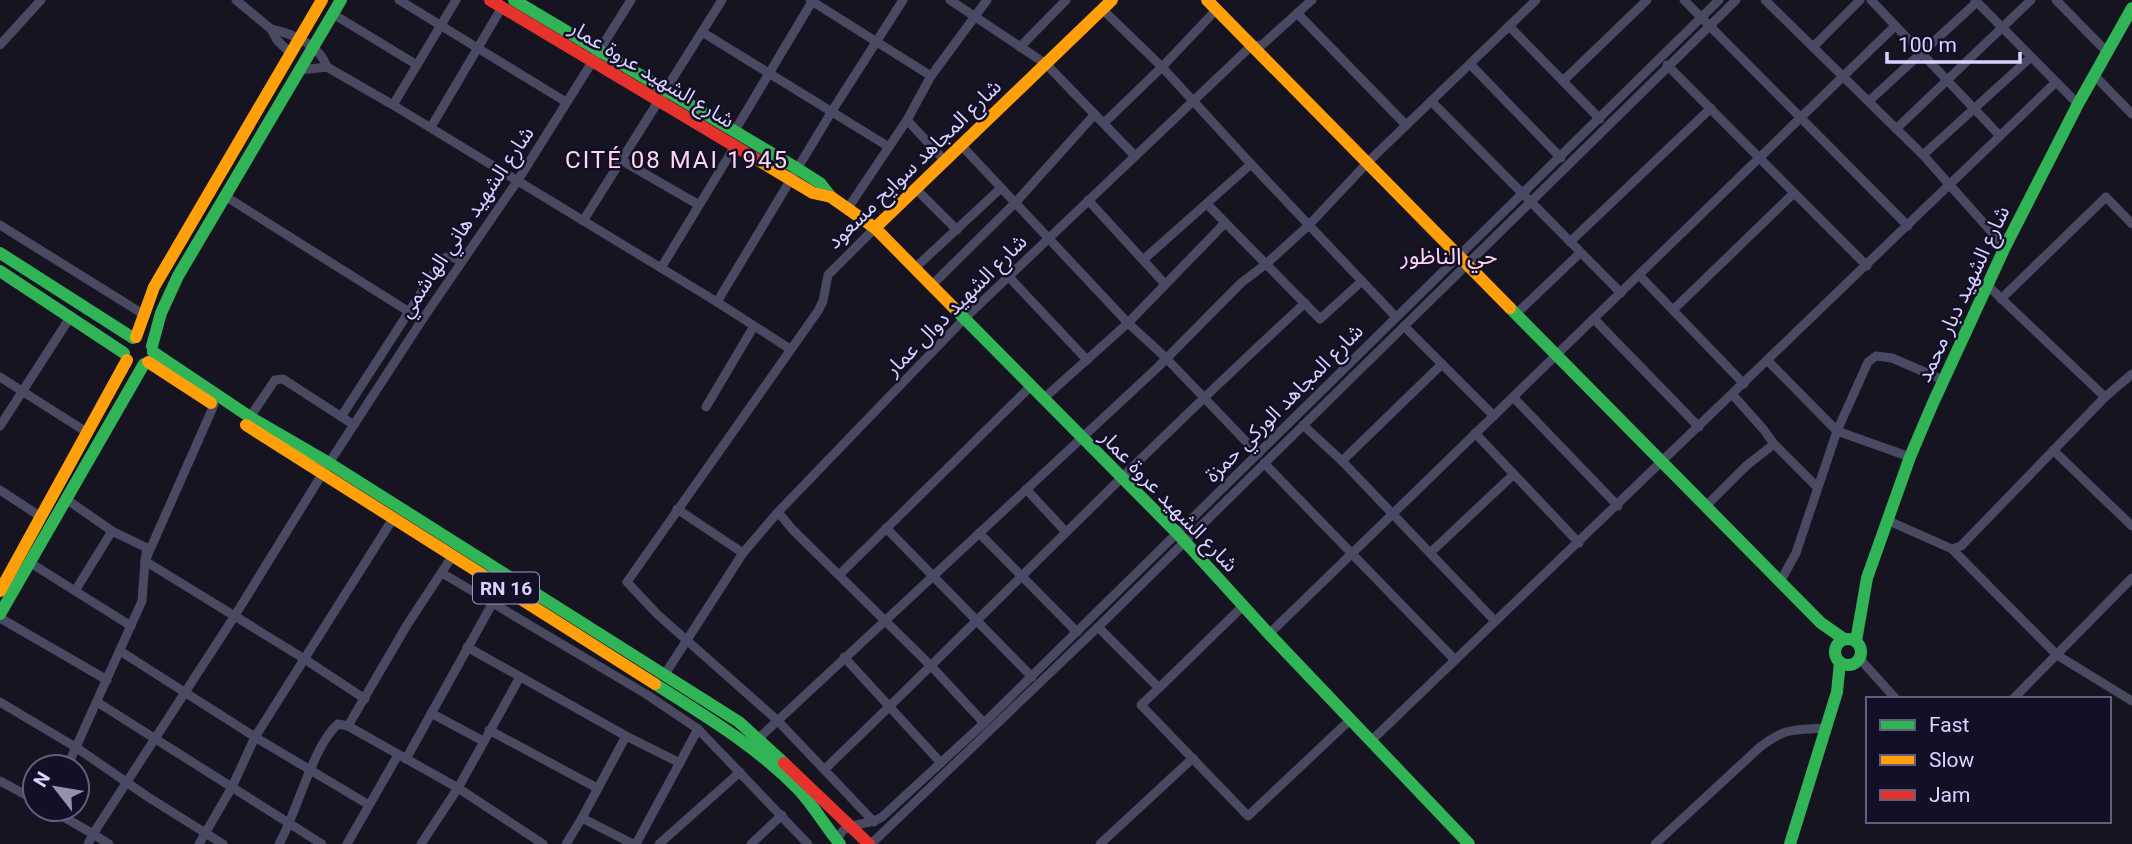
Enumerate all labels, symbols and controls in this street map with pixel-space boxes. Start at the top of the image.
street label: شارع الشهيد عروة عمار [563,15,739,135]
scale bar [1887,21,2020,65]
text: 100 m [1898,33,1957,57]
street label: شارع المجاهد سوايح مسعود [822,74,1008,256]
street label: شارع الشهيد هاني الهاشمي [393,122,542,324]
district label: CITÉ 08 MAI 1945 [565,146,789,174]
street label: شارع الشهيد دبار محمد [1912,202,2017,387]
street label: شارع الشهيد دوال عمار [880,229,1034,383]
district label: حي الناظور [1399,243,1498,273]
street label: شارع المجاهد الوركي حمزة [1200,319,1371,490]
street label: شارع الشهيد عروة عمار [1092,424,1243,579]
road number: RN 16 [473,572,539,604]
legend [1866,697,2111,823]
text: Fast [1929,713,1970,737]
text: Slow [1929,748,1975,772]
north arrow [21,753,91,823]
text: N [29,768,55,791]
text: Jam [1929,783,1970,807]

